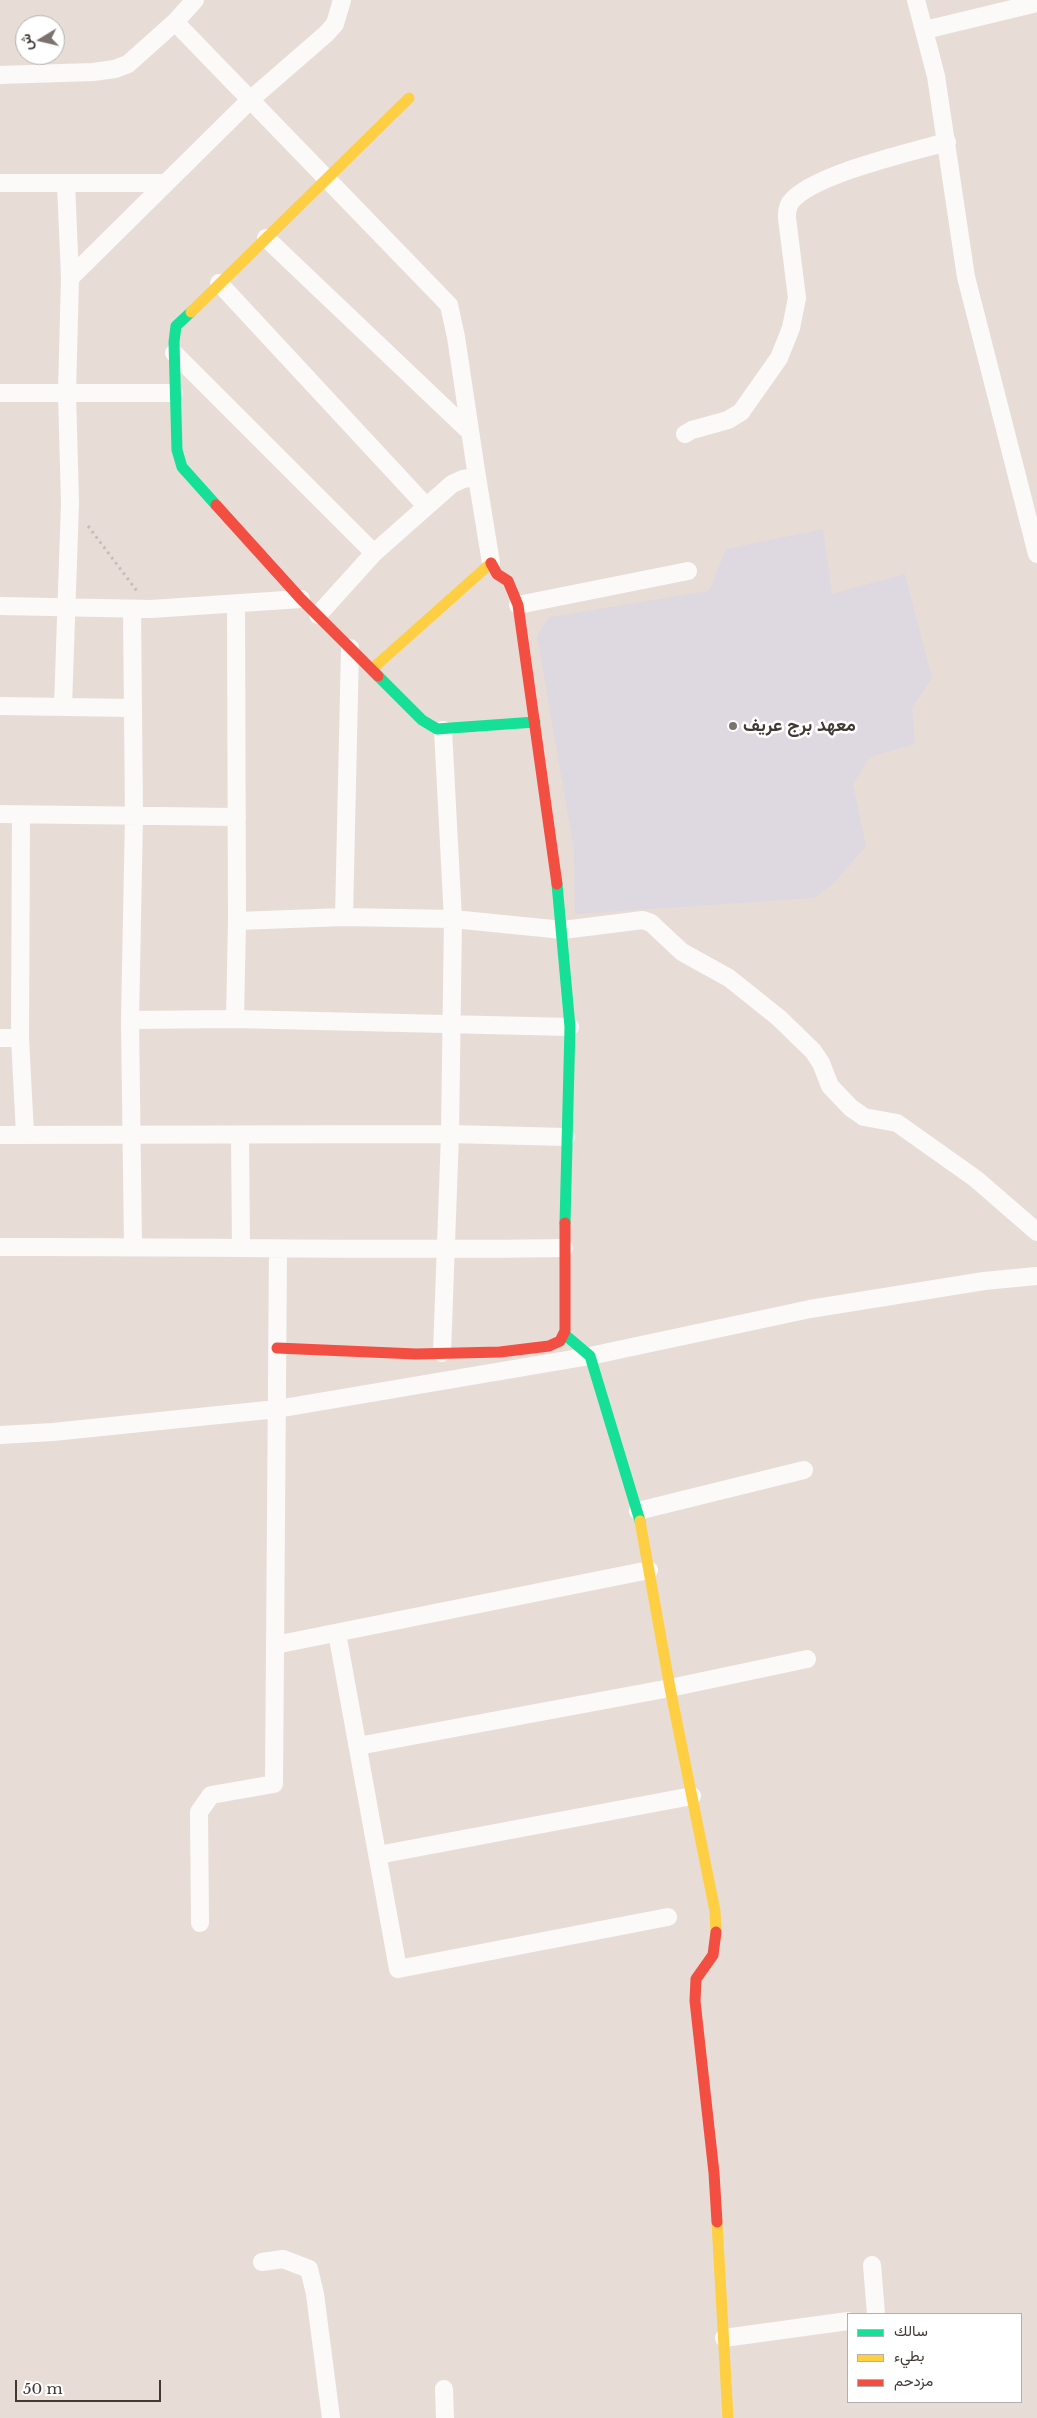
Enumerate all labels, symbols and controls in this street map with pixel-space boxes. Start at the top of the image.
north arrow [15,15,65,65]
text: ش [16,32,36,52]
place label: معهد برج عريف [743,715,856,737]
marker: معهد برج عريف [727,720,739,732]
legend [847,2313,1022,2403]
text: سالك [894,2321,928,2340]
text: بطيء [894,2346,924,2365]
scale bar [18,2370,164,2402]
text: مزدحم [894,2371,933,2390]
text: 50 m [23,2379,63,2398]

